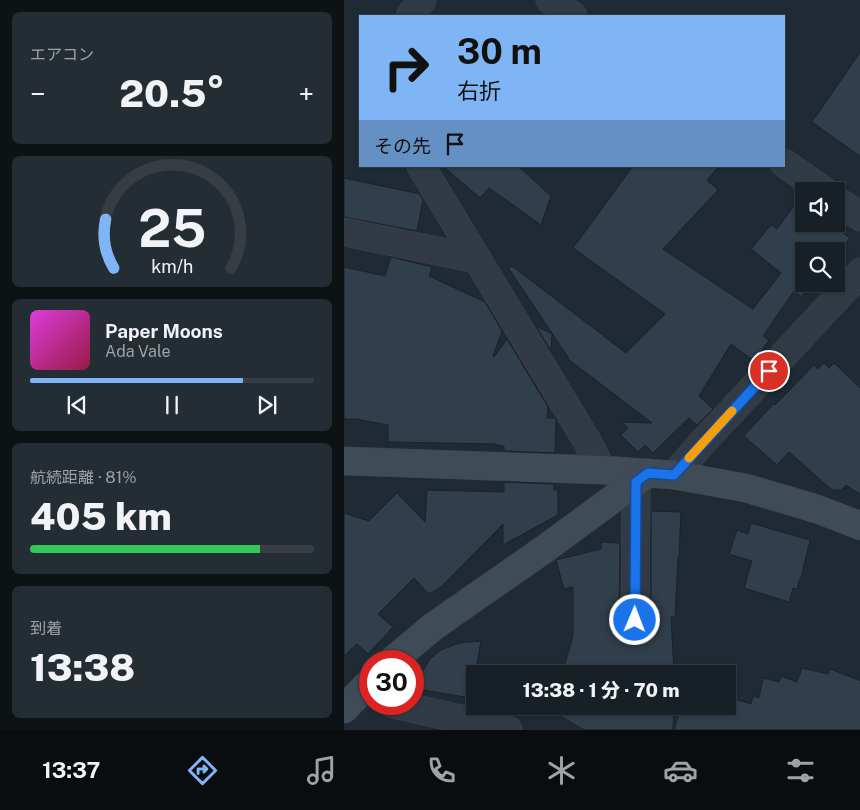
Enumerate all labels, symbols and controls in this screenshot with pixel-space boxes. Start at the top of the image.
text: 30 m [457,31,542,72]
icon: right [374,35,439,100]
text: エアコン [30,45,94,64]
text: 20.5° [119,71,225,116]
text: − [30,77,46,110]
text: + [298,77,314,110]
text: 右折 [457,78,501,104]
icon: arrive [441,130,469,158]
text: その先 [374,135,431,157]
map controls [795,182,845,292]
button: sound [795,182,845,232]
text: 25 [138,198,206,259]
button: search [795,242,845,292]
text: km/h [151,256,193,277]
text: Paper Moons [105,320,223,342]
text: Ada Vale [105,342,170,361]
pin [748,350,790,392]
icon: arrive [755,357,783,385]
icon: previous [63,391,91,419]
icon: pause [158,391,186,419]
icon: next [253,391,281,419]
text: 航続距離 · 81% [30,468,137,487]
text: 405 km [30,494,172,539]
position arrow [608,593,660,645]
text: 到着 [30,619,62,638]
text: 13:38 [30,645,135,690]
speed limit sign: 30 [359,650,424,715]
text: 13:38 · 1 分 · 70 m [523,679,679,701]
icon: directions [185,753,220,788]
icon: music [304,753,339,788]
icon: phone [424,753,459,788]
icon: climate [544,753,579,788]
icon: car [663,753,698,788]
icon: filters [783,753,818,788]
text: 13:37 [42,757,100,783]

